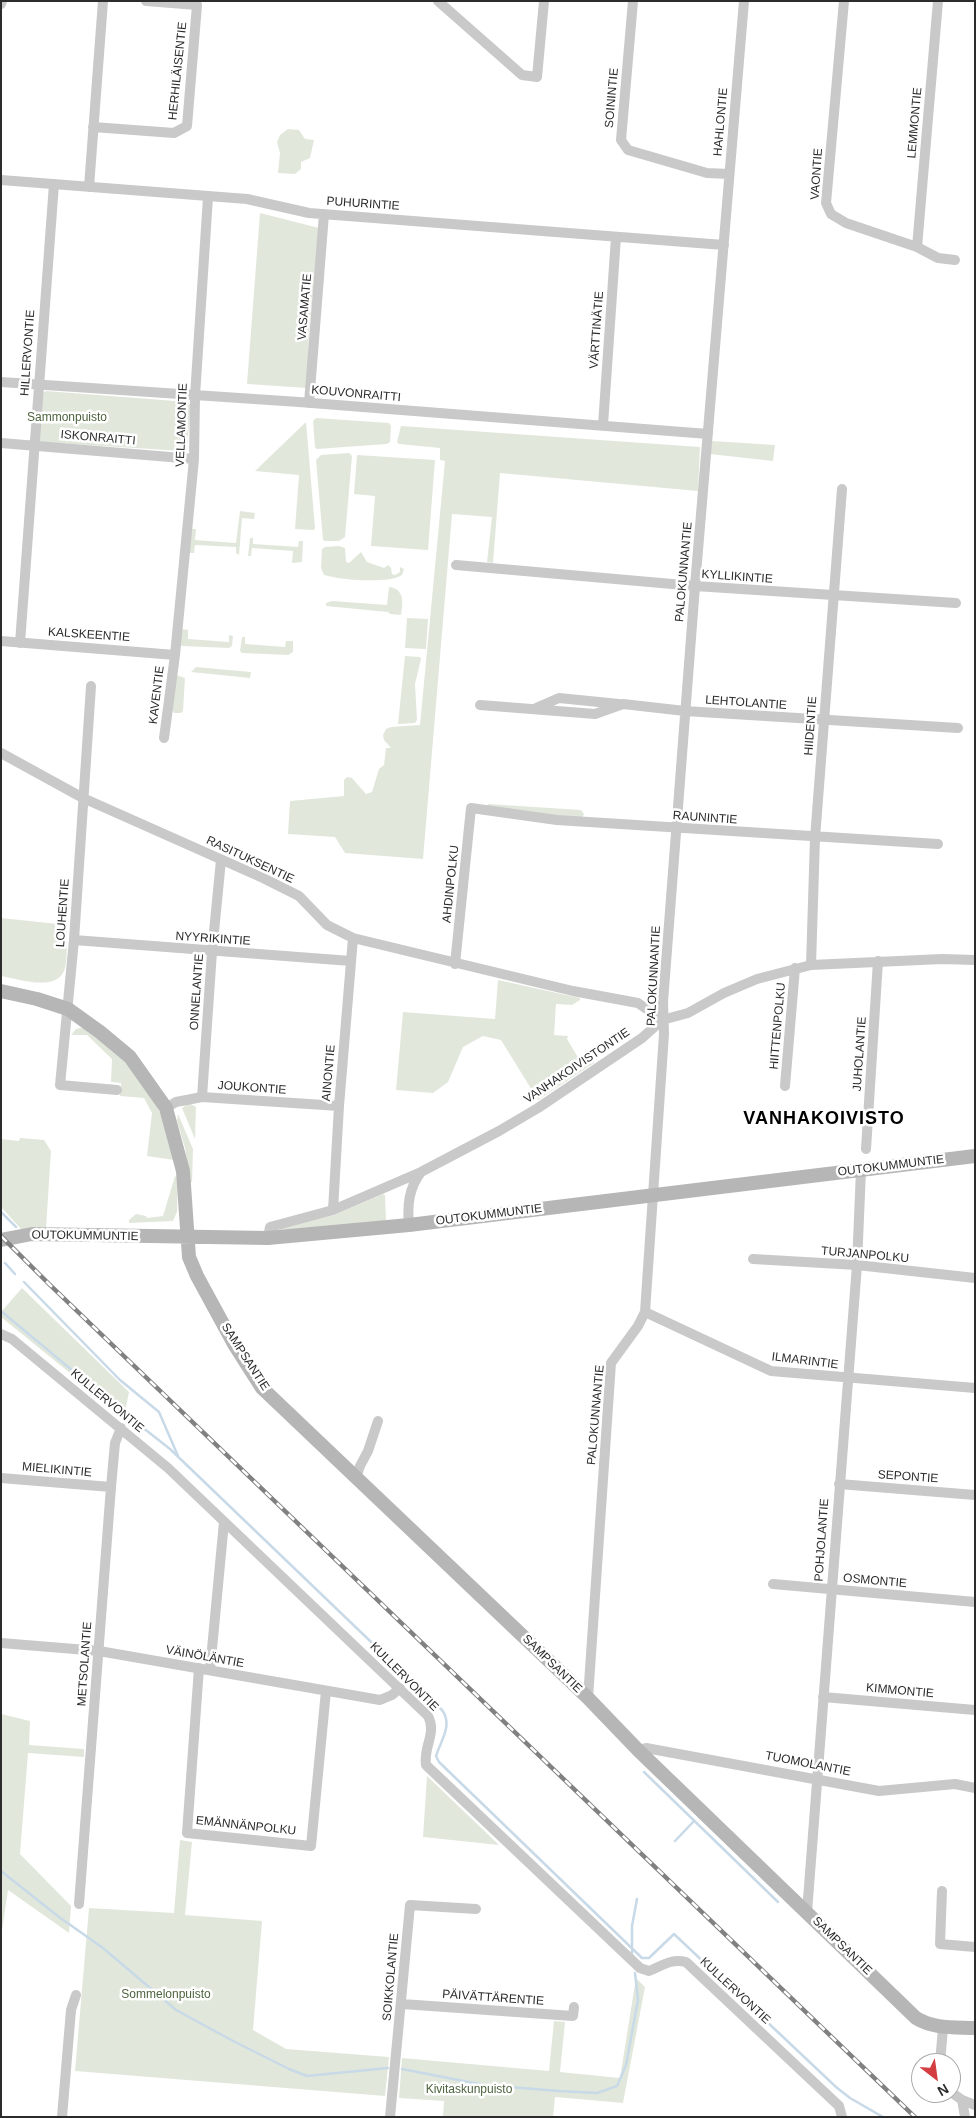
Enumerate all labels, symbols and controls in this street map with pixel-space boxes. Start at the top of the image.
street label: HERHILÄISENTIE [166,21,190,121]
street label: SOININTIE [602,67,622,129]
street label: HAHLONTIE [711,87,731,157]
street label: LEMMONTIE [905,87,925,159]
street label: VAONTIE [808,148,826,200]
street label: PUHURINTIE [326,194,400,214]
street label: VASAMATIE [295,273,315,341]
street label: VÄRTTINÄTIE [587,291,607,369]
street label: HILLERVONTIE [18,309,38,397]
street label: VELLAMONTIE [173,383,191,467]
street label: KOUVONRAITTI [311,383,401,405]
park label: Sammonpuisto [27,411,107,425]
street label: ISKONRAITTI [60,428,136,448]
street label: PALOKUNNANTIE [672,521,696,623]
street label: KYLLIKINTIE [701,567,773,587]
street label: KALSKEENTIE [48,625,130,645]
street label: KAVENTIE [146,665,168,725]
street label: LEHTOLANTIE [705,693,787,713]
street label: HIIDENTIE [802,696,820,756]
street label: RAUNINTIE [672,809,738,827]
street label: RASITUKSENTIE [204,833,296,887]
street label: AHDINPOLKU [440,844,462,924]
street label: LOUHENTIE [53,878,73,948]
street label: PALOKUNNANTIE [644,925,664,1027]
street label: NYYRIKINTIE [175,929,251,949]
street label: ONNELANTIE [187,953,207,1031]
street label: HIITTENPOLKU [767,982,789,1070]
street label: JUHOLANTIE [850,1016,870,1092]
street label: VANHAKOIVISTONTIE [521,1025,633,1107]
street label: AINONTIE [319,1044,339,1102]
street label: JOUKONTIE [217,1078,287,1098]
district label: VANHAKOIVISTO [742,1108,906,1130]
street label: OUTOKUMMUNTIE [837,1152,945,1180]
street label: OUTOKUMMUNTIE [435,1201,543,1229]
street label: OUTOKUMMUNTIE [31,1228,139,1244]
street label: TURJANPOLKU [821,1244,909,1266]
street label: SAMPSANTIE [218,1321,272,1393]
street label: ILMARINTIE [771,1350,839,1372]
street label: PALOKUNNANTIE [584,1364,608,1466]
street label: KULLERVONTIE [67,1366,147,1436]
street label: MIELIKINTIE [21,1460,93,1480]
street label: SEPONTIE [877,1468,939,1486]
street label: POHJOLANTIE [812,1498,832,1582]
street label: OSMONTIE [842,1571,908,1591]
street label: METSOLANTIE [75,1621,95,1707]
street label: SAMPSANTIE [519,1632,585,1696]
street label: KULLERVONTIE [367,1640,441,1714]
street label: VÄINÖLÄNTIE [165,1643,245,1671]
street label: KIMMONTIE [866,1681,934,1701]
street label: TUOMOLANTIE [764,1749,852,1779]
street label: EMÄNNÄNPOLKU [195,1814,297,1838]
street label: SAMPSANTIE [809,1914,875,1978]
street label: SOIKKOLANTIE [380,1933,402,2021]
street label: KULLERVONTIE [697,1955,773,2027]
street label: PÄIVÄTTÄRENTIE [442,1987,544,2009]
park label: Sommelonpuisto [121,1988,211,2002]
north arrow [911,2053,961,2103]
text: N [935,2081,951,2100]
park label: Kivitaskunpuisto [426,2083,512,2097]

